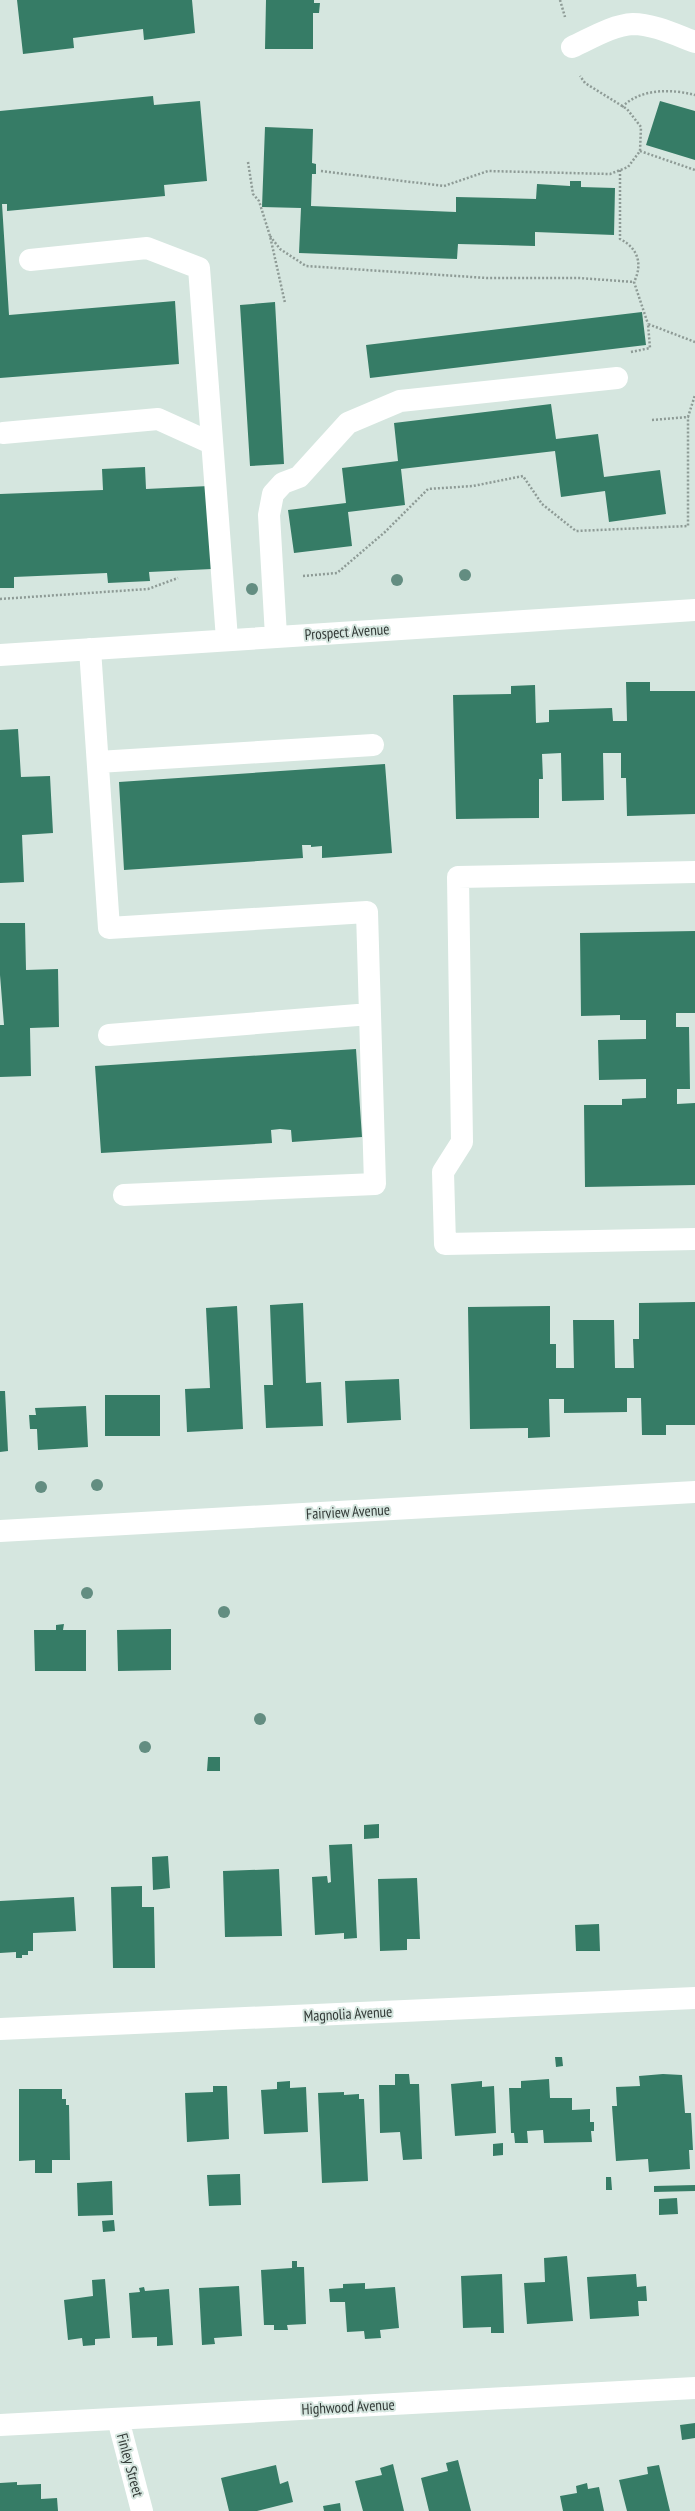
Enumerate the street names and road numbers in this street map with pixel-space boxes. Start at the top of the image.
street label: Prospect Avenue [304,619,390,644]
street label: Fairview Avenue [306,1500,390,1523]
street label: Magnolia Avenue [303,2002,393,2025]
street label: Highwood Avenue [301,2395,395,2418]
street label: Finley Street [113,2431,148,2499]

